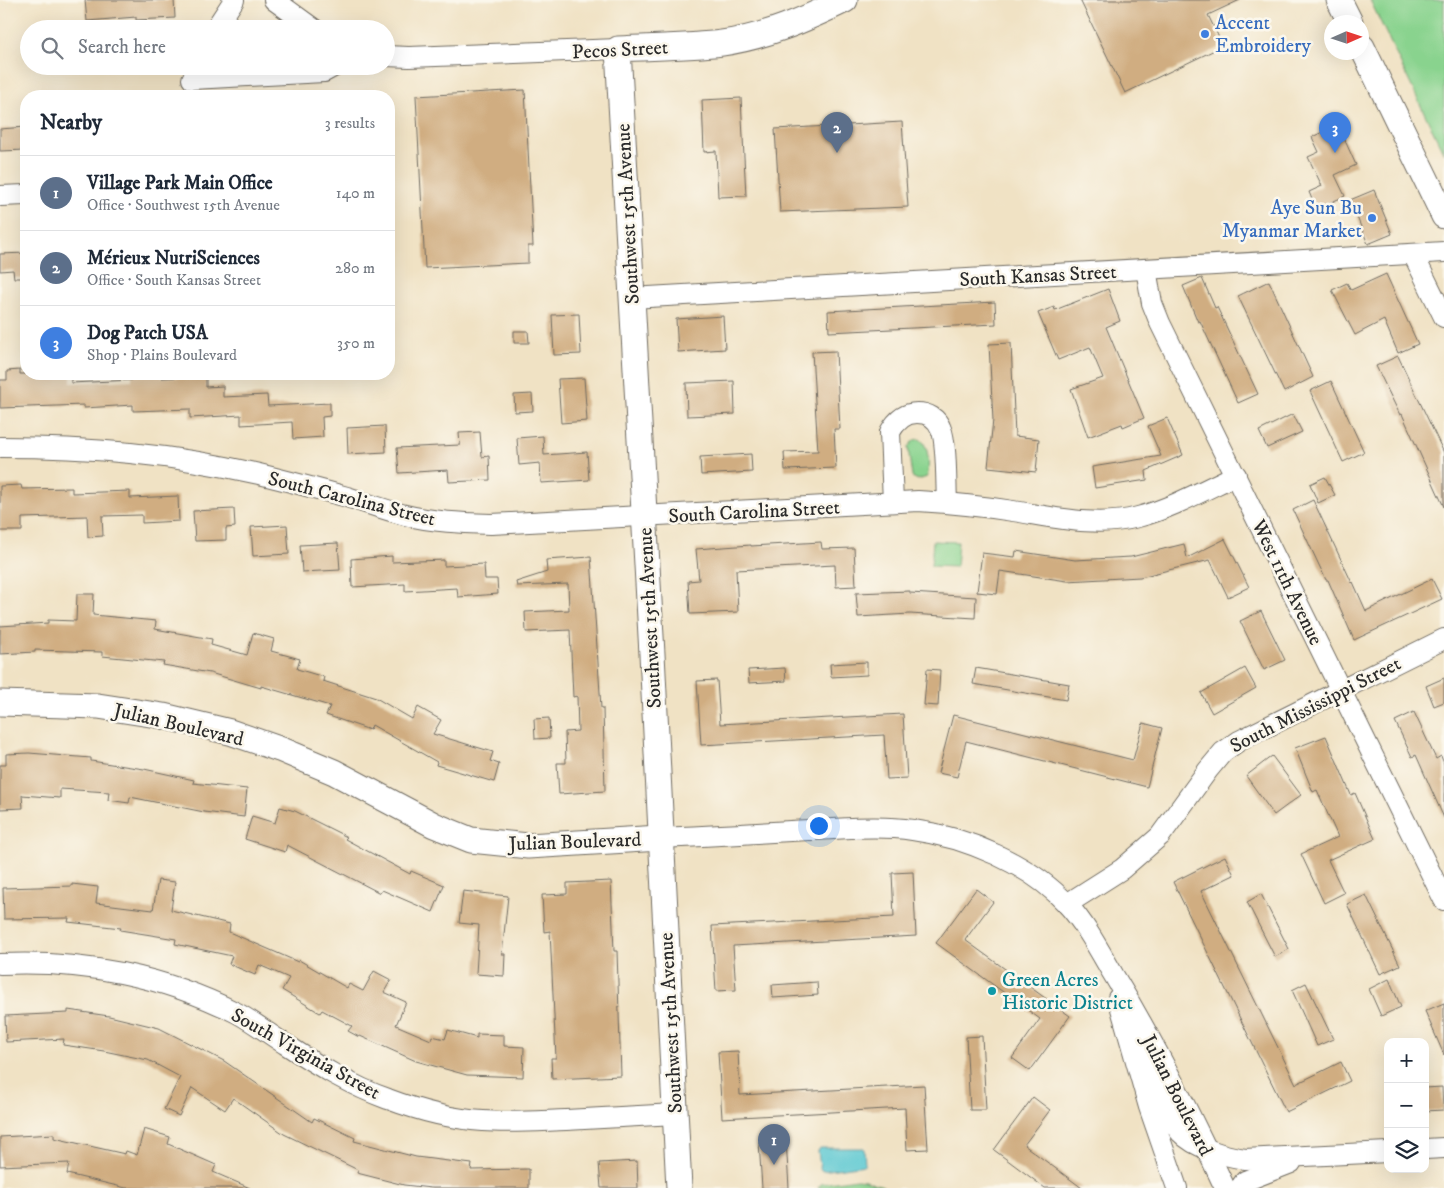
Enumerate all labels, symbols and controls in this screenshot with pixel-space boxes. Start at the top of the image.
place label: Accent Embroidery [1215,11,1311,59]
north arrow [1324,15,1369,60]
search box [20,20,395,75]
marker: Accent Embroidery [1199,28,1211,40]
icon: search [38,34,66,62]
street label: Pecos Street [571,35,669,65]
text: Search here [78,36,166,59]
text: Nearby [40,110,102,136]
pin: 2 [821,112,853,153]
pin: 3 [1319,112,1351,153]
text: 3 results [325,113,375,133]
street label: Southwest 15th Avenue [611,123,646,305]
text: Village Park Main Office [87,172,273,195]
text: 1 [53,183,59,203]
text: 140 m [336,183,375,203]
text: Office · Southwest 15th Avenue [87,195,280,215]
place label: Aye Sun Bu Myanmar Market [1222,196,1362,244]
marker: Aye Sun Bu Myanmar Market [1366,212,1378,224]
text: Mérieux NutriSciences [87,247,260,270]
text: 2 [52,258,60,278]
text: 280 m [335,258,375,278]
street label: South Kansas Street [959,260,1117,293]
text: Office · South Kansas Street [87,270,261,290]
text: Dog Patch USA [87,322,208,345]
text: 3 [53,333,59,353]
text: 350 m [337,333,375,353]
text: Shop · Plains Boulevard [87,345,237,365]
street label: South Carolina Street [265,467,438,532]
street label: South Carolina Street [668,496,840,529]
street label: West 11th Avenue [1245,515,1328,650]
street label: Southwest 15th Avenue [633,527,668,709]
street label: South Mississippi Street [1226,651,1405,759]
street label: Julian Boulevard [109,698,246,753]
your location [806,813,832,839]
street label: Julian Boulevard [506,828,642,857]
street label: Southwest 15th Avenue [654,932,689,1114]
place label: Green Acres Historic District [1002,968,1133,1016]
marker: Green Acres Historic District [986,985,998,997]
street label: South Virginia Street [226,1003,384,1106]
street label: Julian Boulevard [1135,1029,1218,1160]
map controls [1384,1038,1429,1173]
button: + [1384,1038,1429,1083]
button: − [1384,1083,1429,1128]
pin: 1 [758,1124,790,1165]
button: layers [1384,1128,1429,1173]

